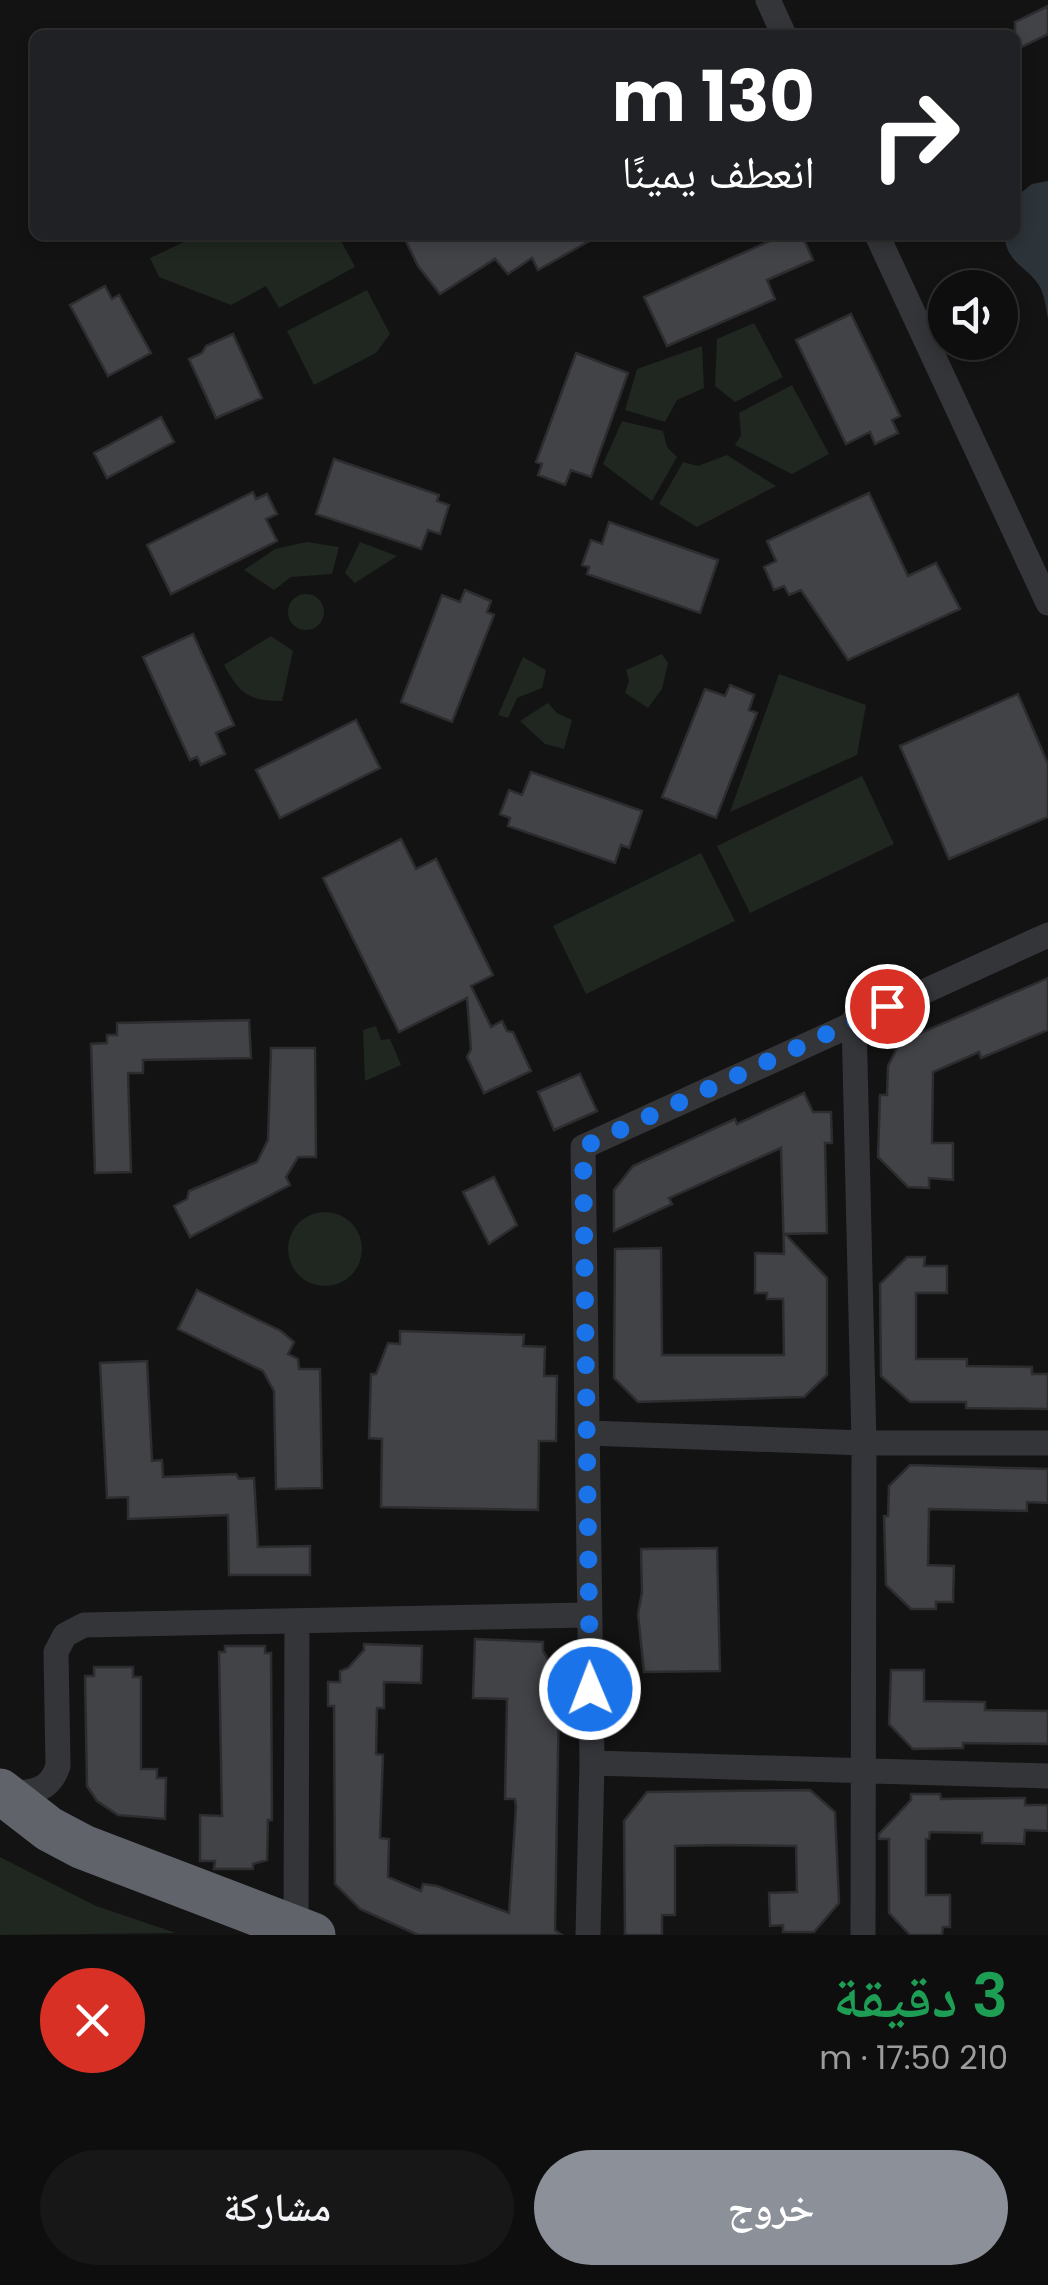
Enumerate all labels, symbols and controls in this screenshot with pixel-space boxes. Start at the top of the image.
text: 130 m [612,47,815,146]
icon: right [850,70,980,200]
text: انعطف يمينًا [621,141,815,204]
map controls [928,270,1018,360]
button: sound [928,270,1018,360]
pin [845,964,930,1049]
icon: arrive [860,979,915,1034]
position arrow [538,1637,642,1741]
text: 3 دقيقة [833,1954,1008,2038]
button: close [40,1968,145,2073]
text: 210 m · 17:50 [819,2035,1008,2080]
button: مشاركة [40,2150,514,2265]
button: خروج [534,2150,1008,2265]

